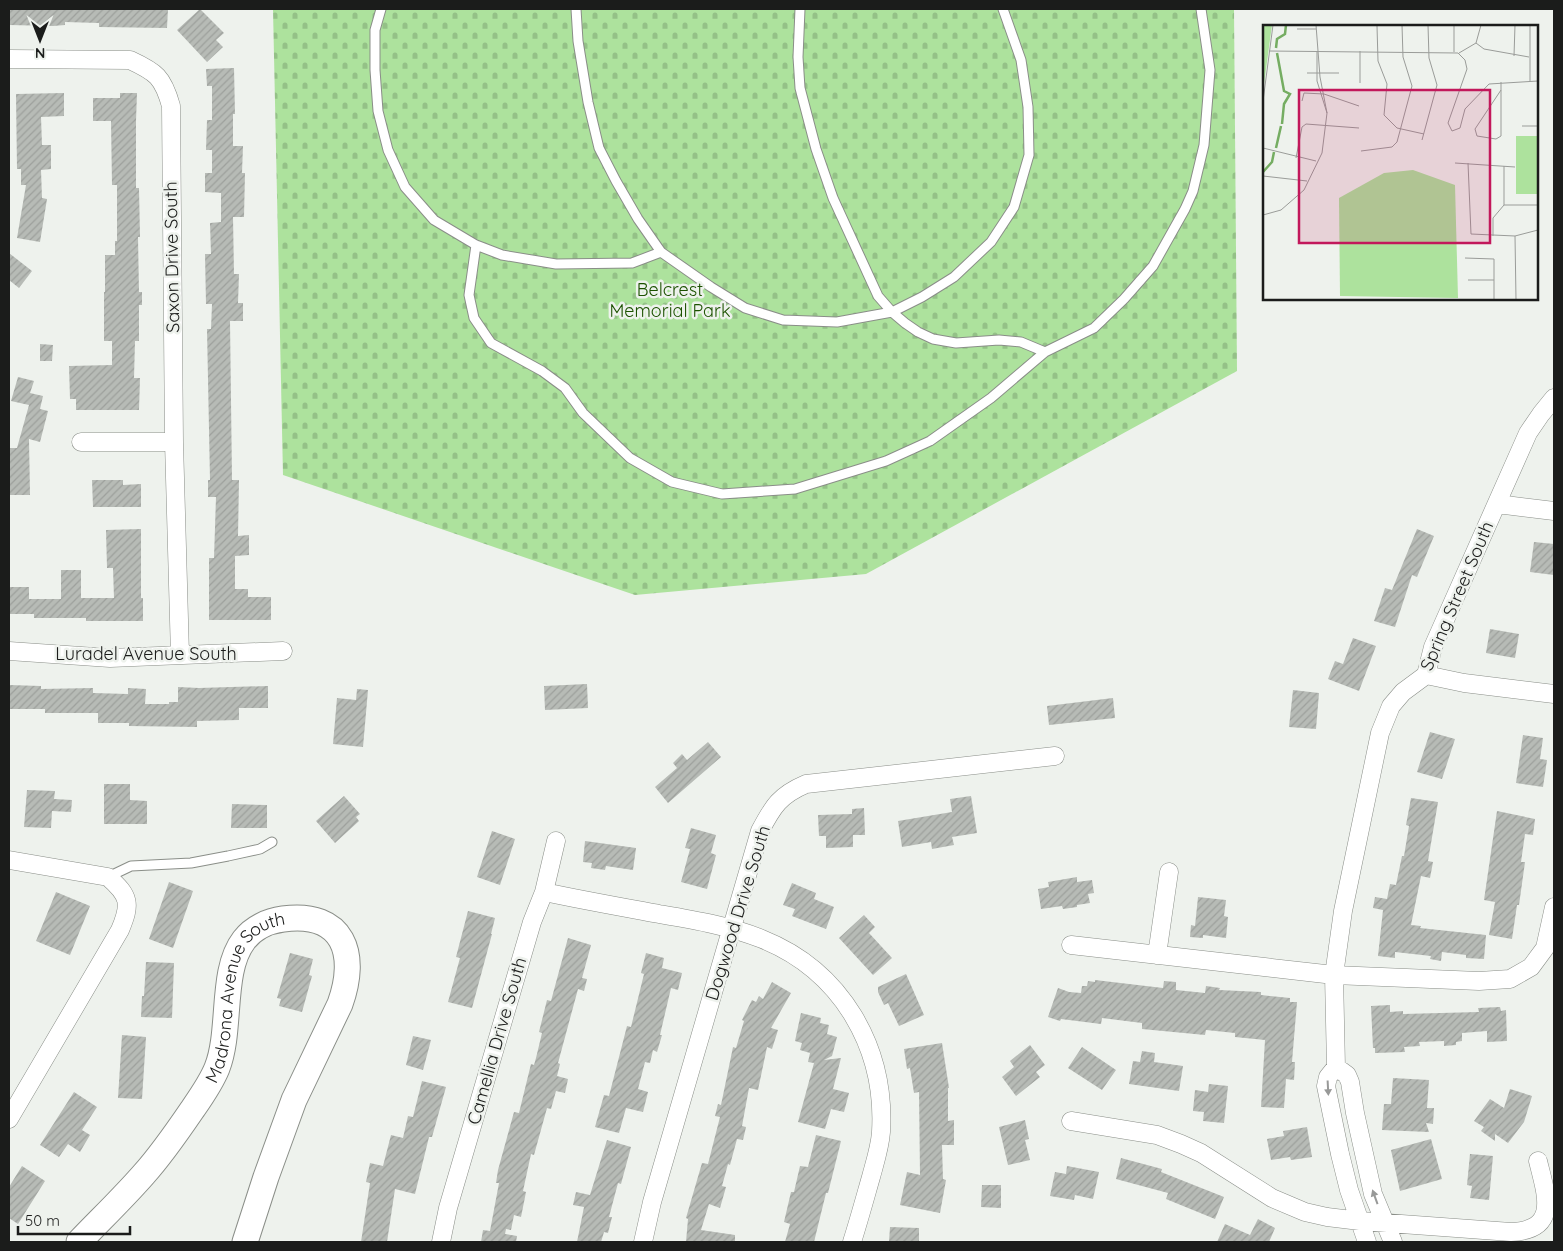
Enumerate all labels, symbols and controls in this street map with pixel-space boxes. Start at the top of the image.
north arrow [15,15,65,65]
inset map [1263,25,1538,300]
text: N [35,44,45,62]
street label: Saxon Drive South [159,181,184,333]
park label: Belcrest Memorial Park [609,278,731,322]
street label: Spring Street South [1415,518,1498,674]
street label: Luradel Avenue South [55,642,237,665]
street label: Dogwood Drive South [700,822,775,1003]
street label: Madrona Avenue South [200,907,287,1087]
street label: Camellia Drive South [462,955,531,1127]
one-way arrow [1324,1081,1332,1097]
one-way arrow [1371,1189,1379,1204]
scale bar [18,1204,130,1236]
text: 50 m [25,1211,60,1230]

